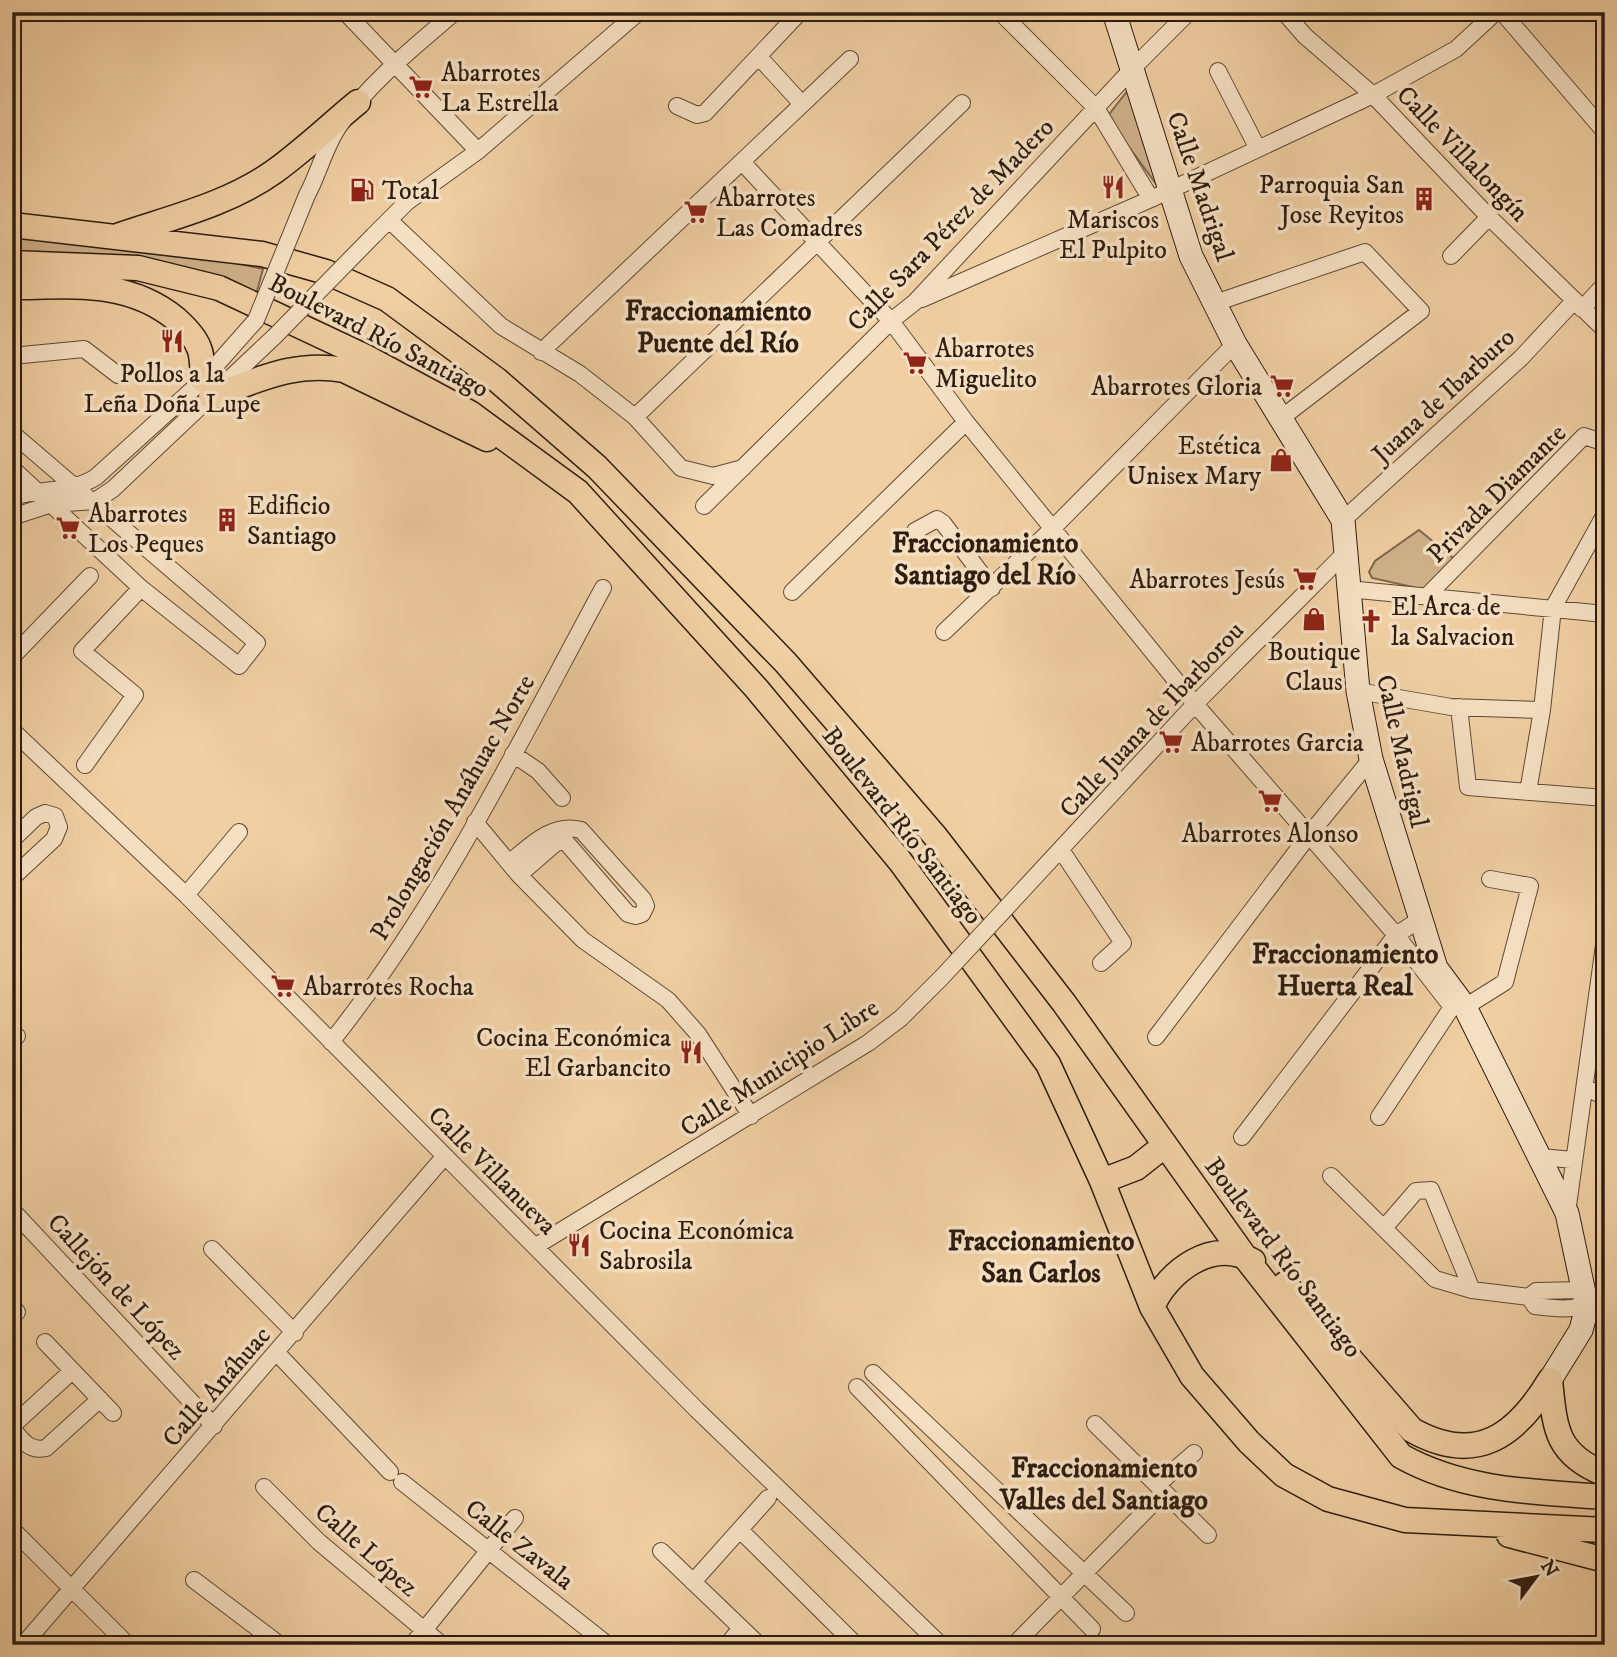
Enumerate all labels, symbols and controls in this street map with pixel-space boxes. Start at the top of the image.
place label: Abarrotes La Estrella [441,57,559,120]
supermarket icon: Abarrotes La Estrella [407,73,435,101]
street label: Calle Villalongín [1389,79,1535,229]
street label: Calle Madrigal [1159,107,1241,266]
street label: Calle Sara Pérez de Madero [841,111,1062,339]
place label: Parroquia San Jose Reyitos [1259,169,1404,232]
restaurant icon: Mariscos El Pulpito [1099,173,1127,201]
place label: Total [382,175,439,208]
fuel station icon: Total [348,176,376,204]
place label: Abarrotes Las Comadres [716,182,863,245]
building icon: Parroquia San Jose Reyitos [1410,185,1438,213]
supermarket icon: Abarrotes Las Comadres [682,198,710,226]
place label: Mariscos El Pulpito [1059,204,1167,267]
street label: Boulevard Río Santiago [263,267,494,406]
district label: Fraccionamiento Puente del Río [625,294,812,361]
street label: Juana de Ibarburo [1364,321,1522,472]
restaurant icon: Pollos a la Leña Doña Lupe [158,327,186,355]
place label: Abarrotes Miguelito [935,333,1037,396]
supermarket icon: Abarrotes Miguelito [901,349,929,377]
place label: Pollos a la Leña Doña Lupe [83,358,261,421]
place label: Abarrotes Gloria [1091,371,1262,404]
supermarket icon: Abarrotes Gloria [1268,372,1296,400]
street label: Privada Diamante [1420,417,1574,571]
place label: Estética Unisex Mary [1127,430,1262,493]
shop icon: Estética Unisex Mary [1267,446,1295,474]
place label: Edificio Santiago [247,490,337,553]
place label: Abarrotes Los Peques [88,498,204,561]
building icon: Edificio Santiago [213,506,241,534]
supermarket icon: Abarrotes Los Peques [54,514,82,542]
district label: Fraccionamiento Santiago del Río [892,526,1079,593]
place label: Abarrotes Jesús [1129,564,1285,597]
supermarket icon: Abarrotes Jesús [1291,565,1319,593]
place label: El Arca de la Salvacion [1391,591,1515,654]
shop icon: Boutique Claus [1300,605,1328,633]
church icon: El Arca de la Salvacion [1357,607,1385,635]
street label: Calle Juana de Ibarborou [1053,615,1252,825]
place label: Boutique Claus [1268,636,1360,699]
street label: Prolongación Anáhuac Norte [364,669,543,947]
street label: Calle Madrigal [1368,672,1435,831]
street label: Boulevard Río Santiago [814,720,989,932]
place label: Abarrotes Garcia [1191,727,1364,760]
supermarket icon: Abarrotes Garcia [1157,728,1185,756]
supermarket icon: Abarrotes Alonso [1256,787,1284,815]
place label: Abarrotes Alonso [1182,818,1358,851]
district label: Fraccionamiento Huerta Real [1252,937,1439,1004]
place label: Abarrotes Rocha [303,971,474,1004]
supermarket icon: Abarrotes Rocha [269,972,297,1000]
street label: Calle Municipio Libre [674,992,885,1145]
place label: Cocina Económica El Garbancito [476,1022,671,1085]
restaurant icon: Cocina Económica El Garbancito [677,1038,705,1066]
street label: Calle Villanueva [420,1100,563,1243]
street label: Boulevard Río Santiago [1197,1151,1369,1365]
street label: Callejón de López [40,1207,192,1367]
place label: Cocina Económica Sabrosila [599,1215,794,1278]
district label: Fraccionamiento San Carlos [948,1224,1135,1291]
restaurant icon: Cocina Económica Sabrosila [565,1231,593,1259]
street label: Calle Anáhuac [156,1320,279,1454]
district label: Fraccionamiento Valles del Santiago [999,1451,1208,1518]
street label: Calle Zavala [458,1492,580,1598]
street label: Calle López [307,1496,425,1604]
north arrow [1502,1542,1572,1612]
text: N [1535,1556,1563,1582]

